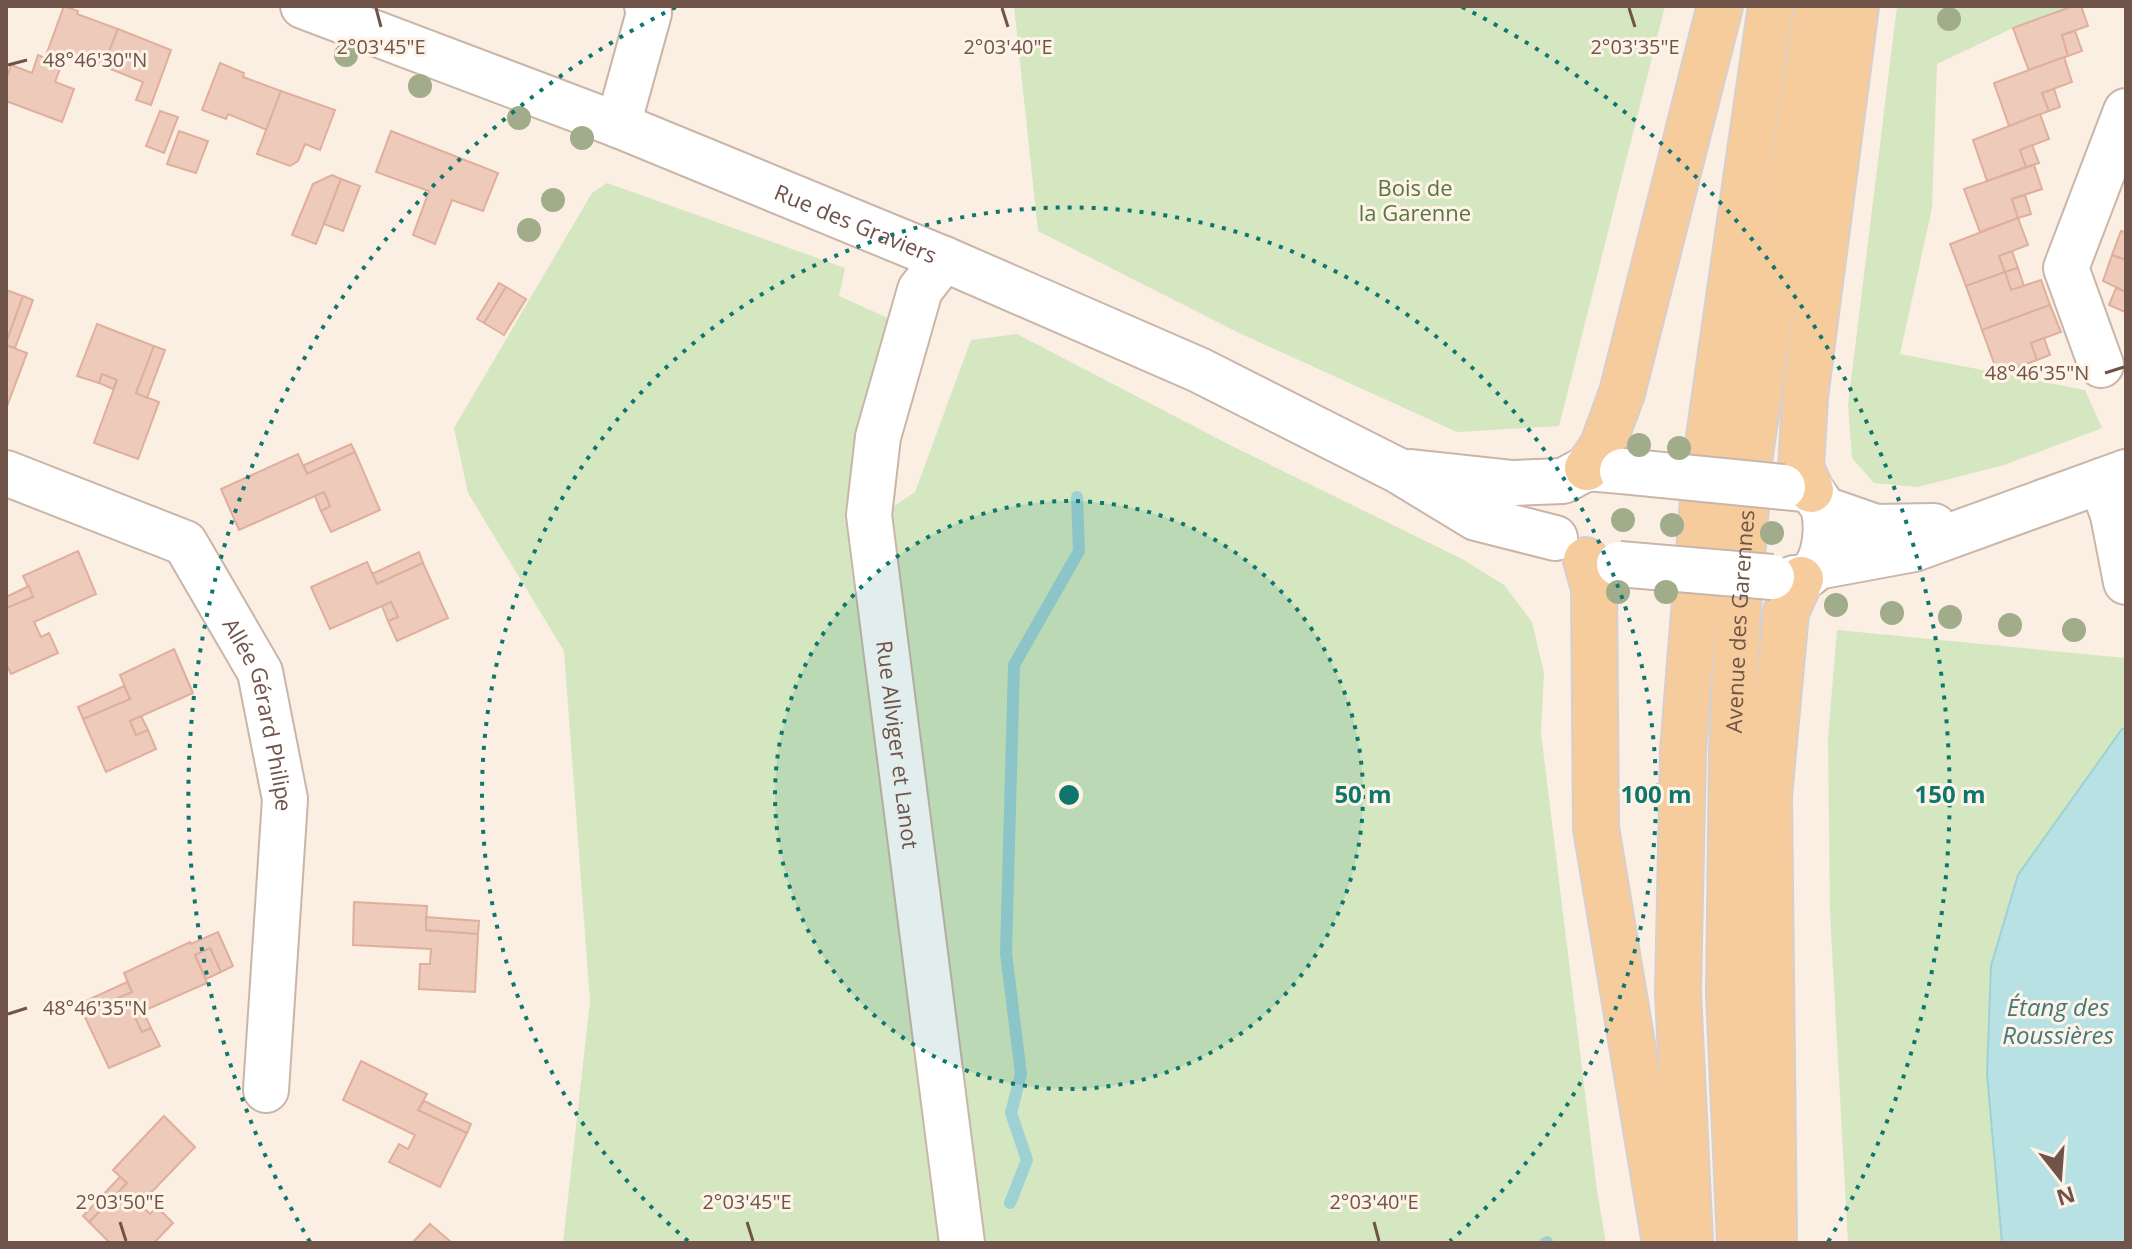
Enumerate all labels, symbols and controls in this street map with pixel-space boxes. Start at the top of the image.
text: 2°03'45"E [336,33,426,60]
text: 2°03'40"E [963,33,1053,60]
text: 2°03'35"E [1590,33,1680,60]
text: 48°46'30"N [43,46,147,73]
park label: Bois de la Garenne [1359,172,1471,227]
street label: Rue des Graviers [770,176,942,270]
text: 48°46'35"N [1985,359,2089,386]
street label: Avenue des Garennes [1718,509,1761,734]
street label: Allée Gérard Philipe [217,612,300,812]
street label: Rue Allviger et Lanot [870,638,927,851]
text: 50 m [1334,777,1392,810]
text: 100 m [1621,777,1691,810]
text: 150 m [1915,777,1985,810]
centre of rings [1055,781,1083,809]
water label: Étang des Roussières [2002,990,2114,1051]
text: 48°46'35"N [43,994,147,1021]
north arrow [2020,1137,2100,1217]
text: N [2053,1180,2079,1214]
text: 2°03'50"E [75,1188,165,1215]
text: 2°03'45"E [702,1188,792,1215]
text: 2°03'40"E [1329,1188,1419,1215]

